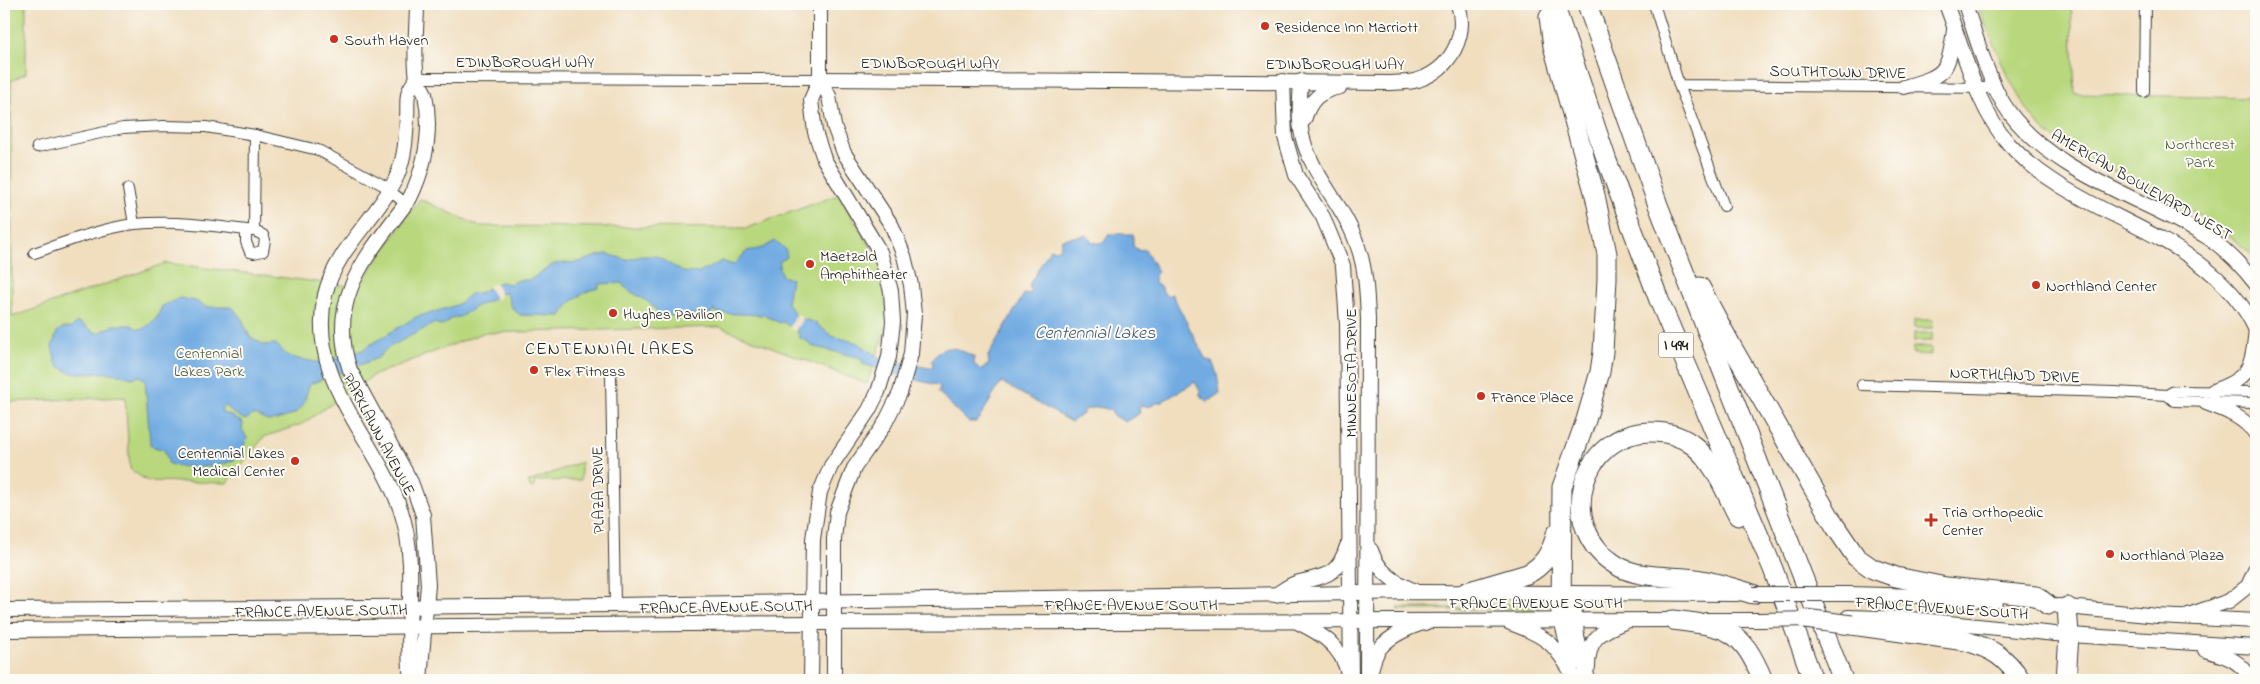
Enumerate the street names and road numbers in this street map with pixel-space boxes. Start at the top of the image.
street label: EDINBOROUGH WAY [456,51,595,75]
street label: EDINBOROUGH WAY [861,52,1000,76]
street label: EDINBOROUGH WAY [1266,53,1405,77]
street label: SOUTHTOWN DRIVE [1769,60,1907,86]
street label: AMERICAN BOULEVARD WEST [2046,124,2236,248]
street label: MINNESOTA DRIVE [1340,308,1364,438]
road number: I 494 [1658,332,1694,358]
street label: NORTHLAND DRIVE [1949,362,2081,390]
street label: PARKLAWN AVENUE [336,370,421,500]
street label: PLAZA DRIVE [586,446,612,534]
street label: FRANCE AVENUE SOUTH [1854,591,2029,627]
street label: FRANCE AVENUE SOUTH [1448,592,1623,616]
street label: FRANCE AVENUE SOUTH [638,594,813,622]
street label: FRANCE AVENUE SOUTH [1043,594,1218,618]
street label: FRANCE AVENUE SOUTH [233,598,408,626]

